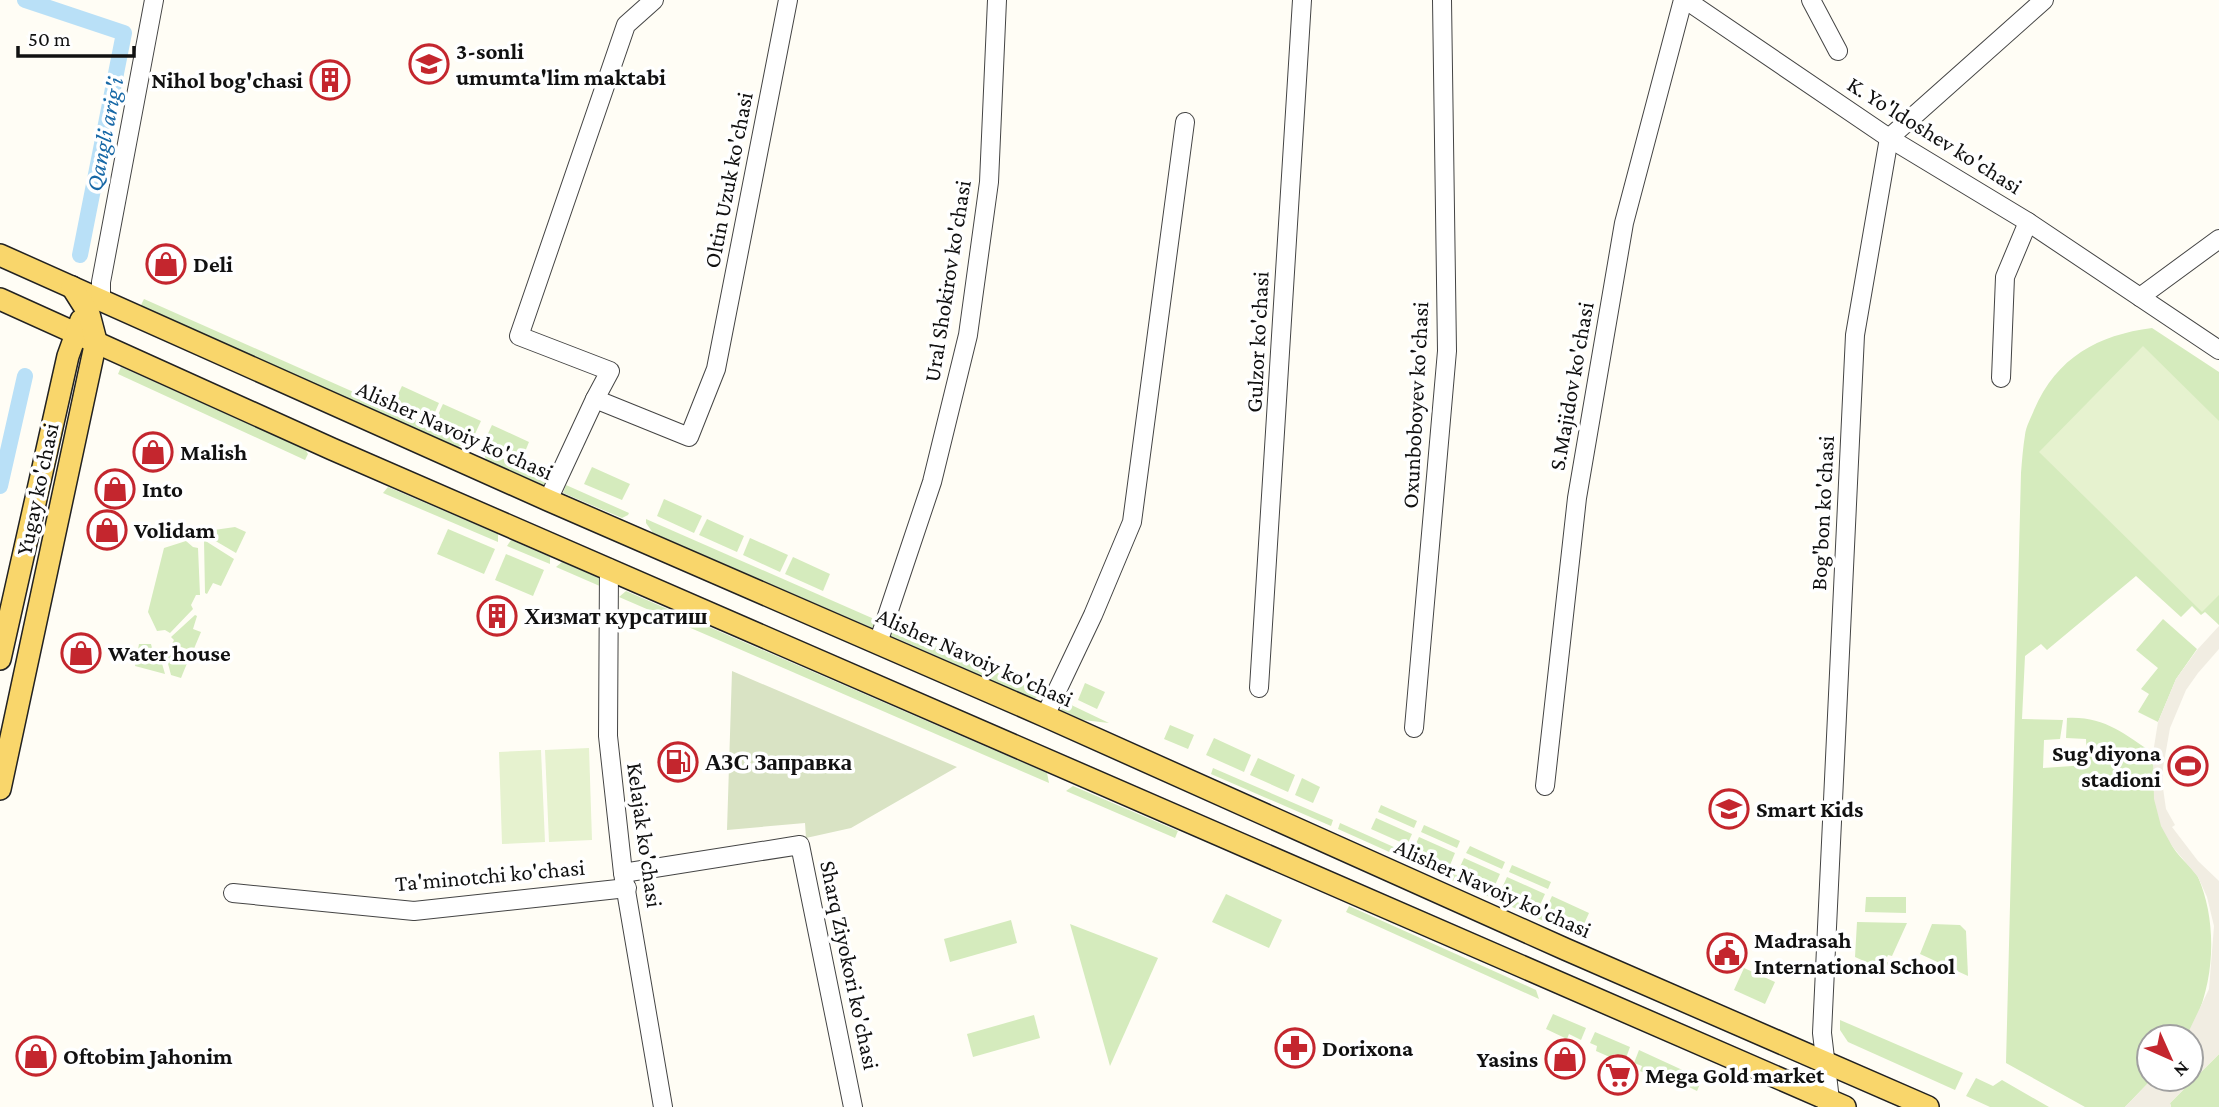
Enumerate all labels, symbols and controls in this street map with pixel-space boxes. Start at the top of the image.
scale bar [18,14,133,58]
text: 50 m [28,27,71,51]
place label: 3-sonli umumta'lim maktabi [456,38,666,90]
school or university icon: 3-sonli umumta'lim maktabi [408,43,450,85]
building icon: Nihol bog'chasi [309,59,351,101]
place label: Nihol bog'chasi [151,67,303,93]
street label: K. Yo'ldoshev ko'chasi [1843,71,2027,199]
water label: Qangli arig'i [80,74,128,193]
street label: Oltin Uzuk ko'chasi [698,90,758,270]
street label: Ural Shokirov ko'chasi [918,178,976,384]
shop icon: Deli [145,243,187,285]
place label: Deli [193,251,233,277]
street label: Gulzor ko'chasi [1240,271,1274,413]
street label: S.Majidov ko'chasi [1543,300,1599,472]
street label: Oxunboboyev ko'chasi [1397,301,1433,509]
street label: Alisher Navoiy ko'chasi [353,375,557,485]
street label: Yugay ko'chasi [10,420,64,558]
shop icon: Malish [132,431,174,473]
street label: Bog'bon ko'chasi [1805,435,1839,591]
place label: Malish [180,439,247,465]
shop icon: Into [94,468,136,510]
place label: Into [142,476,183,502]
shop icon: Volidam [86,509,128,551]
place label: Volidam [133,517,216,543]
building icon: Хизмат курсатиш [476,595,518,637]
street label: Alisher Navoiy ko'chasi [873,602,1077,712]
place label: Хизмат курсатиш [524,603,708,629]
shop icon: Water house [60,632,102,674]
place label: Water house [107,640,231,666]
place label: Sug'diyona stadioni [2052,740,2162,792]
fuel station icon: АЗС Заправка [657,741,699,783]
sports icon: Sug'diyona stadioni [2167,745,2209,787]
place label: АЗС Заправка [705,749,852,775]
street label: Kelajak ko'chasi [622,761,668,909]
school or university icon: Smart Kids [1708,788,1750,830]
place label: Smart Kids [1756,796,1863,822]
street label: Alisher Navoiy ko'chasi [1391,833,1595,943]
street label: Ta'minotchi ko'chasi [394,854,586,896]
street label: Sharq Ziyokori ko'chasi [815,858,885,1072]
place label: Madrasah International School [1754,927,1956,979]
public building icon: Madrasah International School [1706,932,1748,974]
north arrow [2135,1023,2205,1093]
pharmacy icon: Dorixona [1274,1027,1316,1069]
shop icon: Oftobim Jahonim [15,1035,57,1077]
place label: Dorixona [1322,1035,1414,1061]
shop icon: Yasins [1544,1038,1586,1080]
place label: Oftobim Jahonim [63,1043,233,1069]
place label: Yasins [1477,1046,1538,1072]
supermarket icon: Mega Gold market [1597,1054,1639,1096]
text: N [2170,1058,2194,1082]
place label: Mega Gold market [1645,1062,1825,1088]

